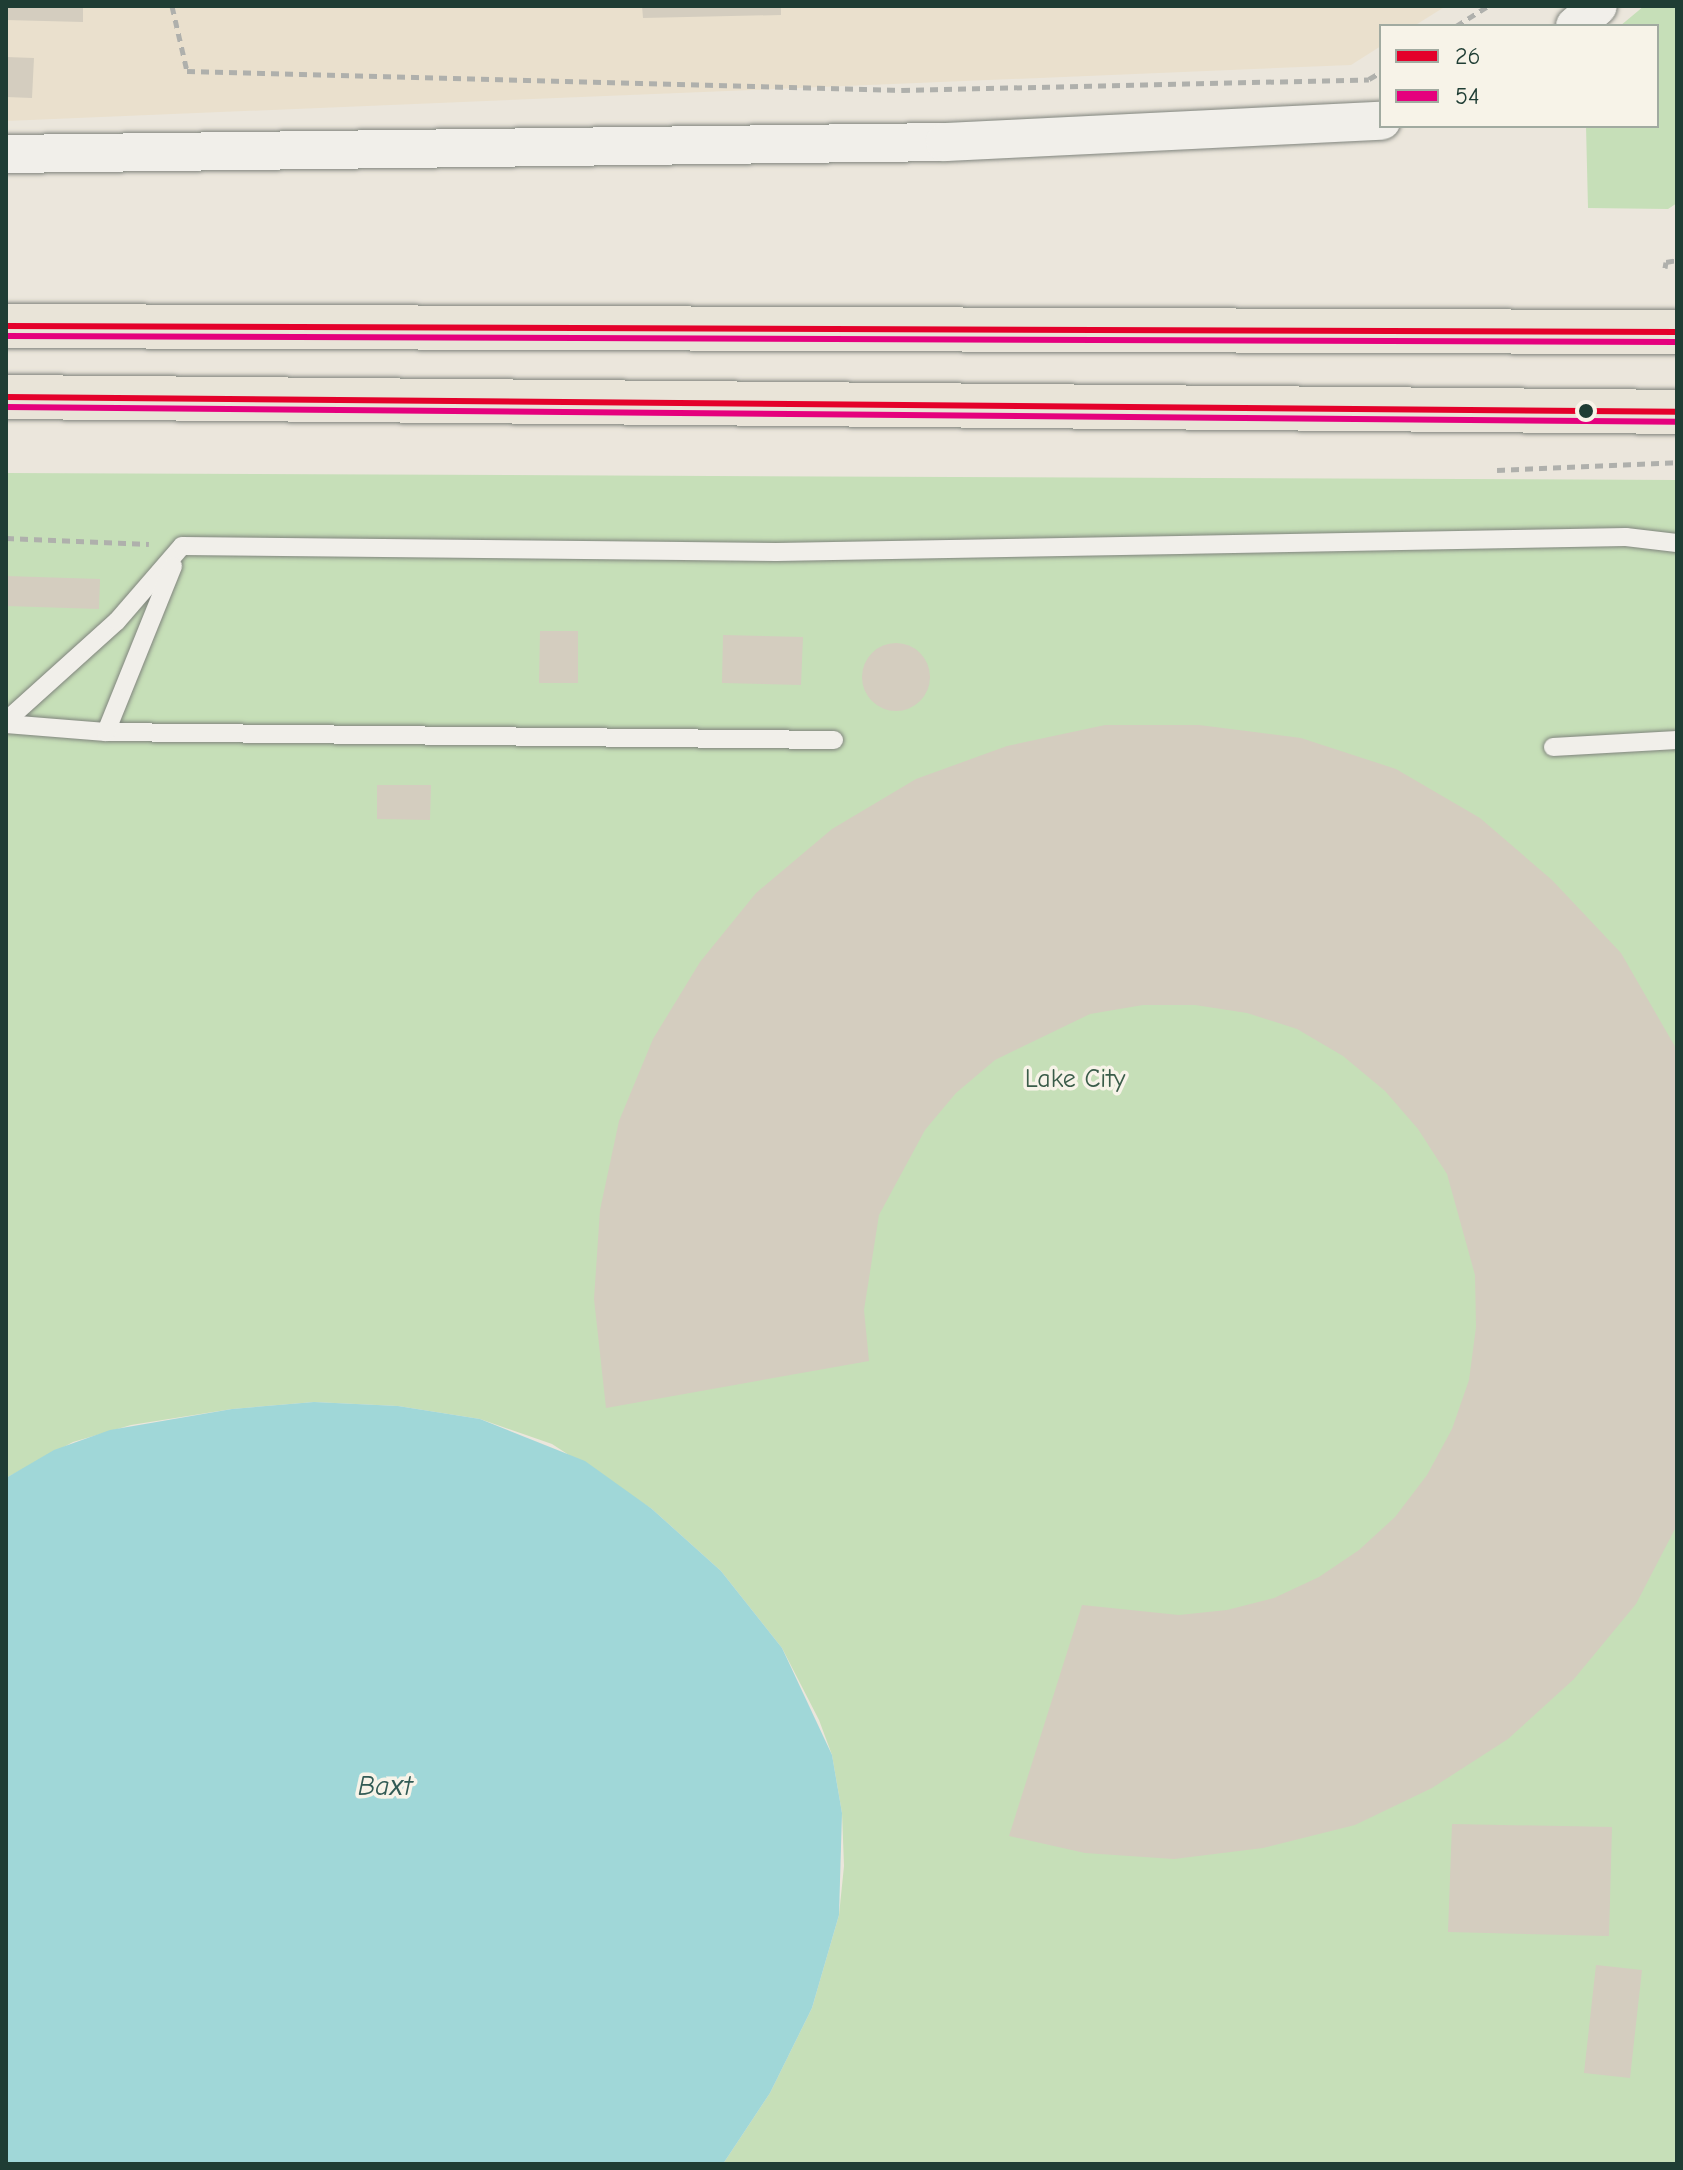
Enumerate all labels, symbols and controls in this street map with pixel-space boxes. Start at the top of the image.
legend [1379,24,1659,128]
text: 26 [1455,42,1481,70]
text: 54 [1455,82,1480,110]
unlabelled marker [1578,403,1594,419]
park label: Lake City [1025,1064,1125,1096]
water label: Baхt [358,1769,412,1803]

